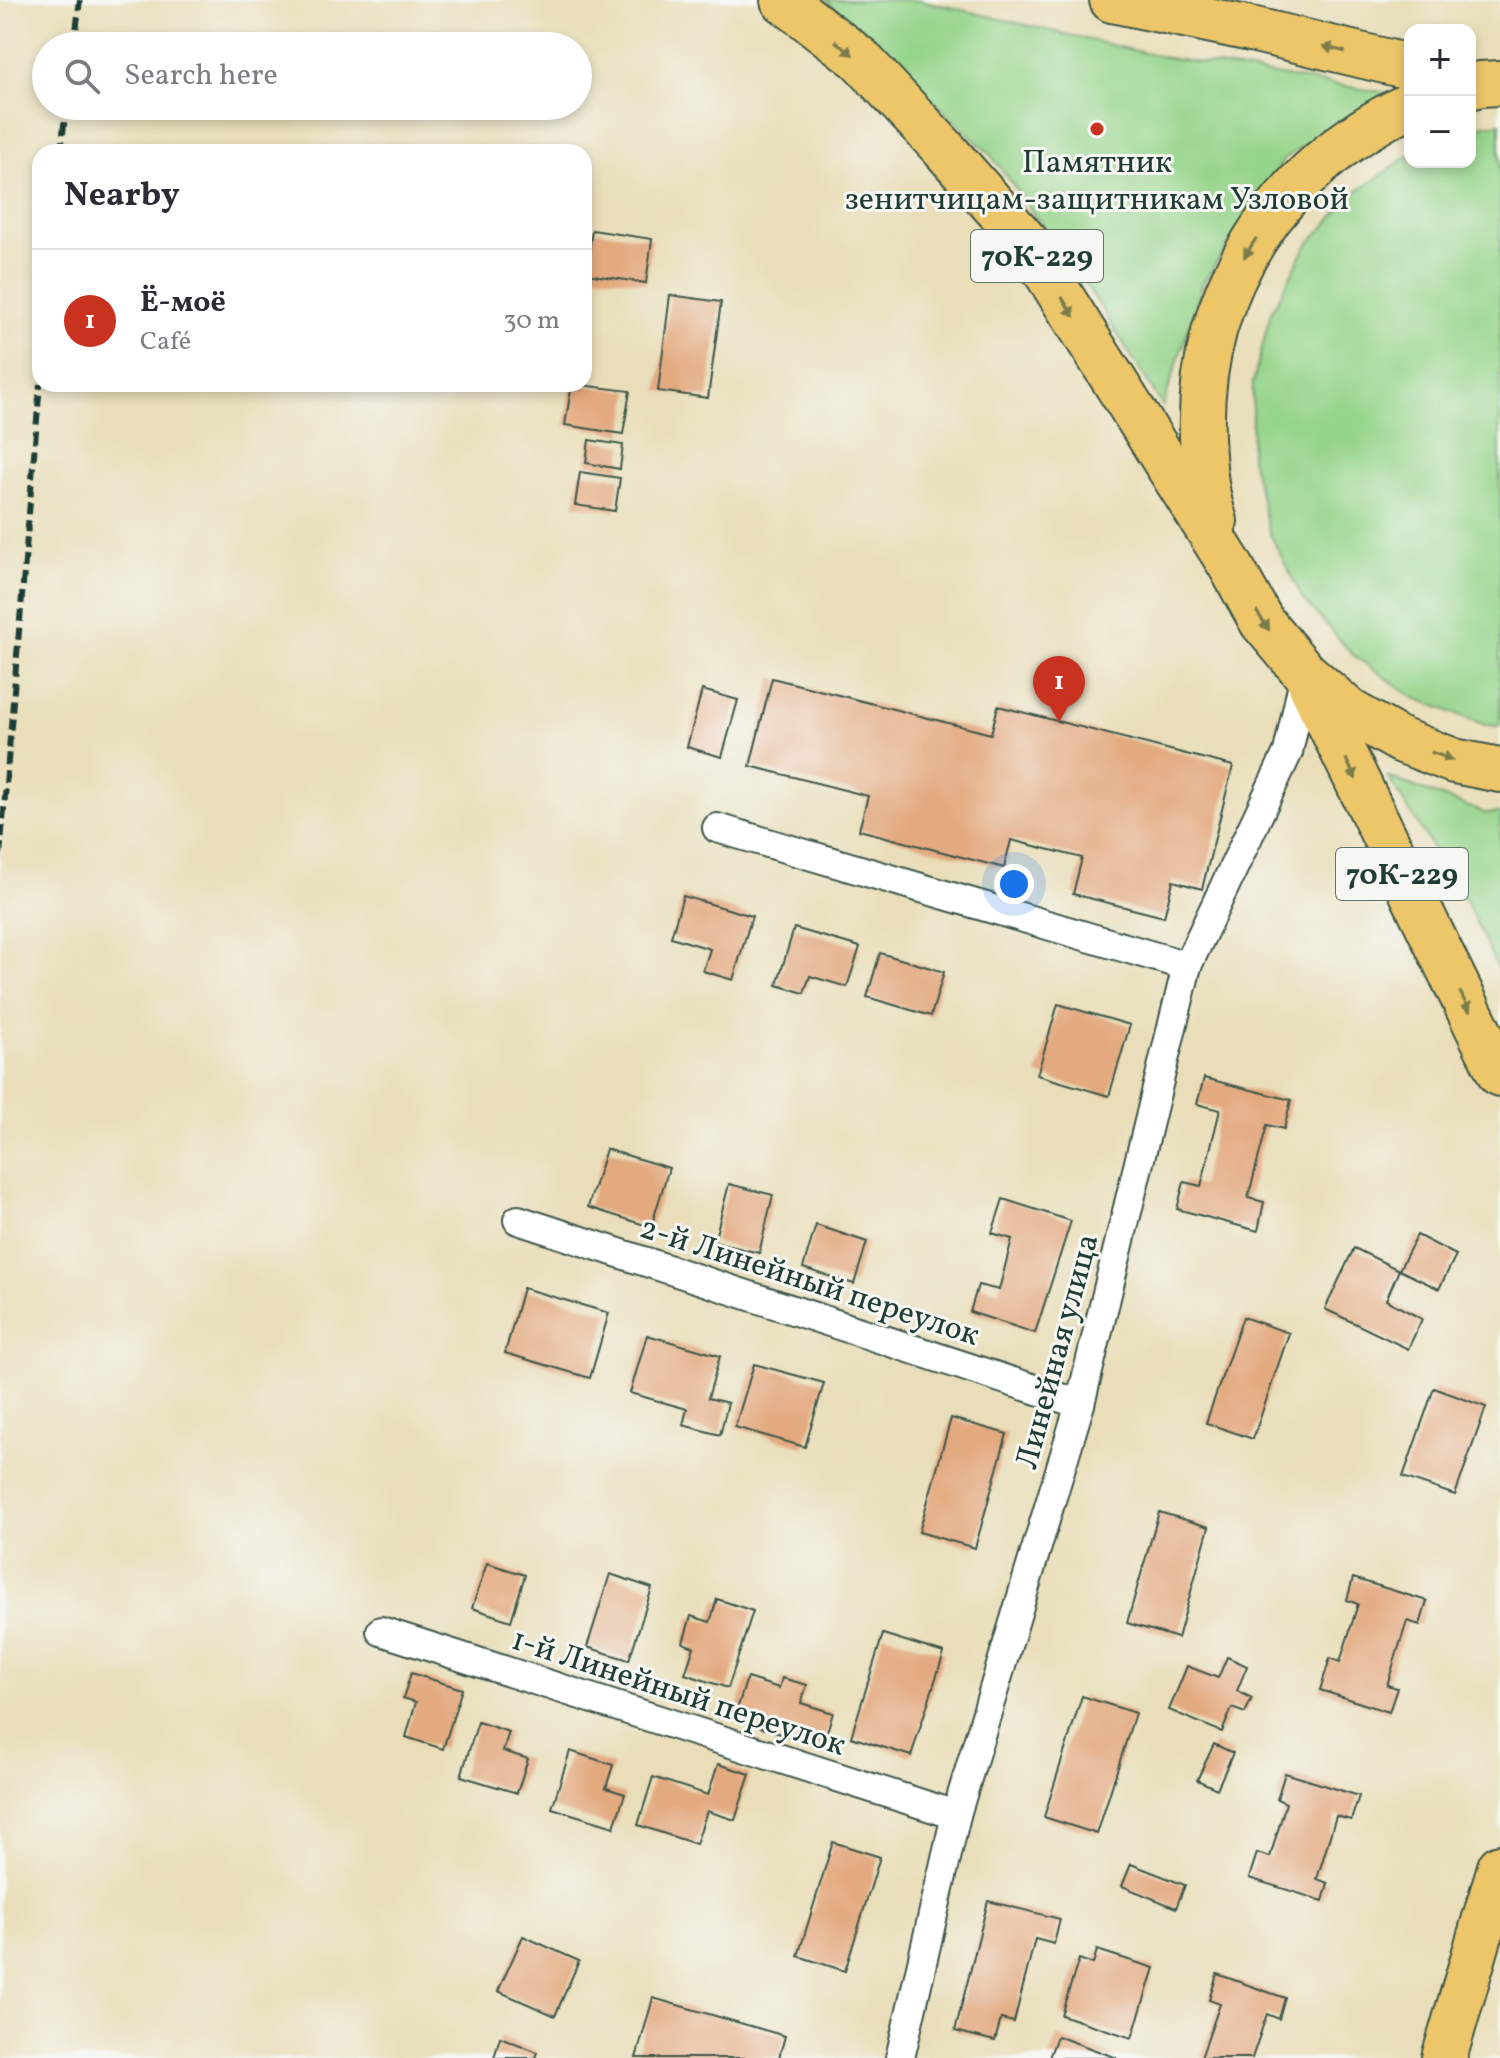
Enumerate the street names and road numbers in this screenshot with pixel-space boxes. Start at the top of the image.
road number: 70К-229 [971,230,1103,282]
road number: 70К-229 [1336,848,1468,900]
street label: 2-й Линейный переулок [634,1207,984,1359]
street label: Линейная улица [1006,1229,1111,1474]
street label: 1-й Линейный переулок [505,1619,851,1769]

